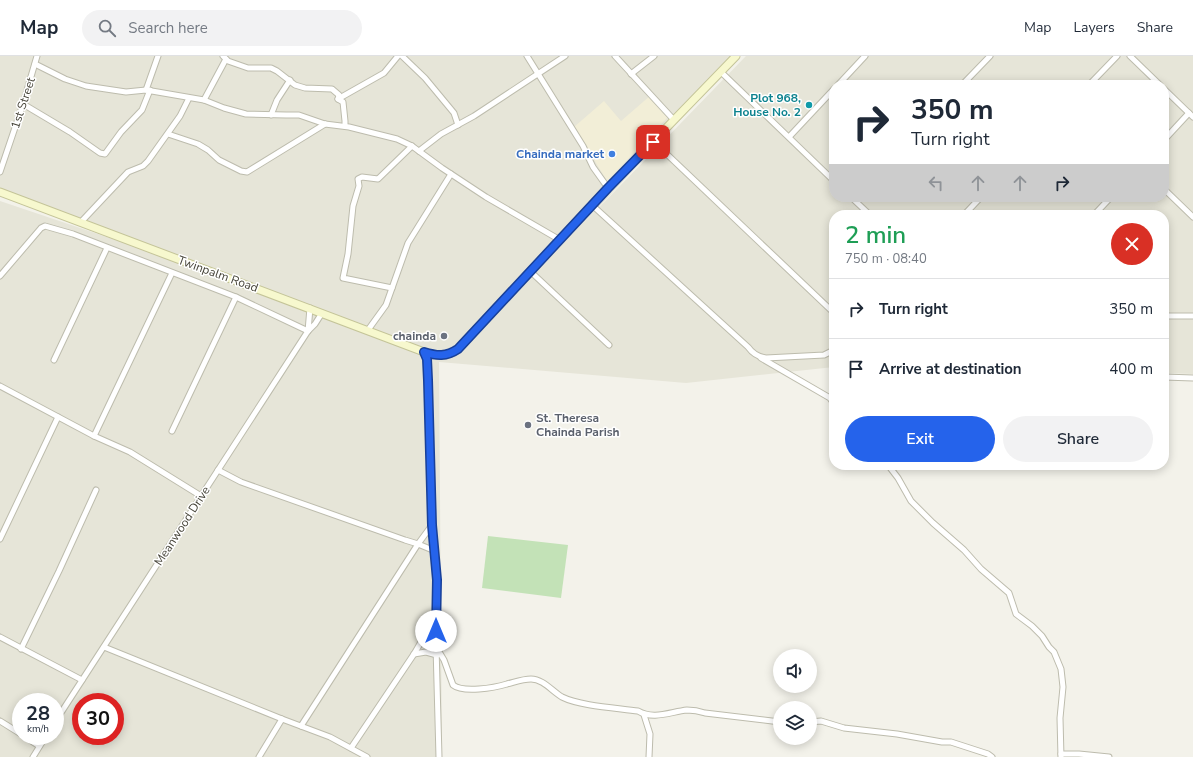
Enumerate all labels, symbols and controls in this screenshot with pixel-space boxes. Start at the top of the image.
search box [82,10,362,46]
text: Map [20,15,58,41]
icon: search [96,17,118,39]
text: Search here [128,18,208,38]
text: Map [1024,18,1051,37]
text: Layers [1073,18,1115,37]
text: Share [1137,18,1173,37]
street label: 1st Street [7,75,39,131]
place label: Plot 968, House No. 2 [733,90,801,120]
text: 350 m [911,91,994,129]
icon: right [845,96,897,148]
marker: Plot 968, House No. 2 [804,100,814,110]
pin [636,125,670,159]
text: Turn right [911,127,990,151]
icon: arrive [642,131,664,153]
place label: Chainda market [516,146,604,162]
marker: Chainda market [607,149,617,159]
icon: left [925,172,947,194]
icon: ahead [967,172,989,194]
icon: ahead [1009,172,1031,194]
icon: right [1051,172,1073,194]
text: 2 min [845,219,906,251]
button: close [1111,223,1153,265]
text: 750 m · 08:40 [845,250,927,268]
street label: Twinpalm Road [176,252,260,296]
icon: right [845,298,867,320]
text: Turn right [879,299,948,319]
text: 350 m [1109,299,1153,319]
place label: chainda [393,328,436,344]
marker: chainda [439,331,449,341]
icon: arrive [845,358,867,380]
text: Arrive at destination [879,359,1022,379]
text: 400 m [1109,359,1153,379]
place label: St. Theresa Chainda Parish [536,410,620,440]
button: Exit [845,416,995,462]
button: Share [1003,416,1153,462]
marker: St. Theresa Chainda Parish [523,420,533,430]
street label: Meanwood Drive [150,483,214,569]
position arrow [415,610,457,652]
map controls [773,649,817,745]
button: sound [773,649,817,693]
speed limit sign: 30 [72,693,124,745]
text: 28 [26,700,50,727]
button: layers [773,701,817,745]
text: km/h [27,722,49,736]

